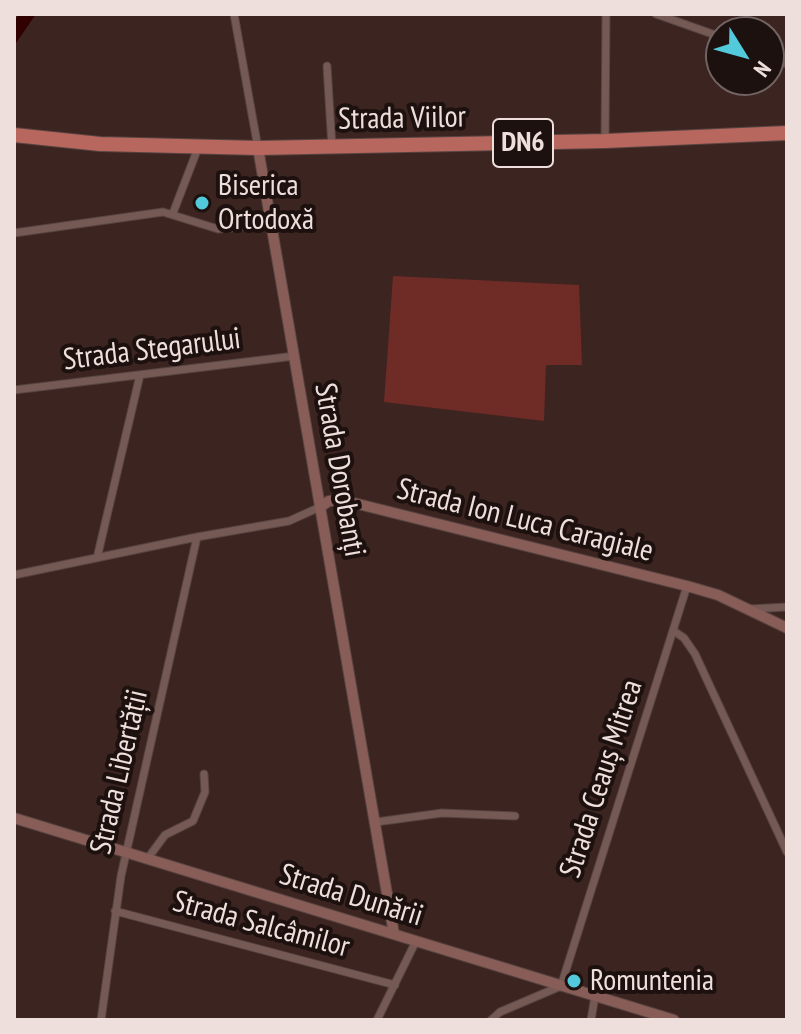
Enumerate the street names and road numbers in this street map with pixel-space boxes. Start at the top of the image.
street label: Strada Viilor [338,100,466,138]
road number: DN6 [493,119,553,167]
street label: Strada Stegarului [61,321,243,379]
street label: Strada Dorobanți [306,380,372,560]
street label: Strada Ion Luca Caragiale [393,472,657,570]
street label: Strada Ceauș Mitrea [553,676,651,882]
street label: Strada Libertății [84,686,156,858]
street label: Strada Dunării [275,857,427,935]
street label: Strada Salcâmilor [169,884,353,966]

